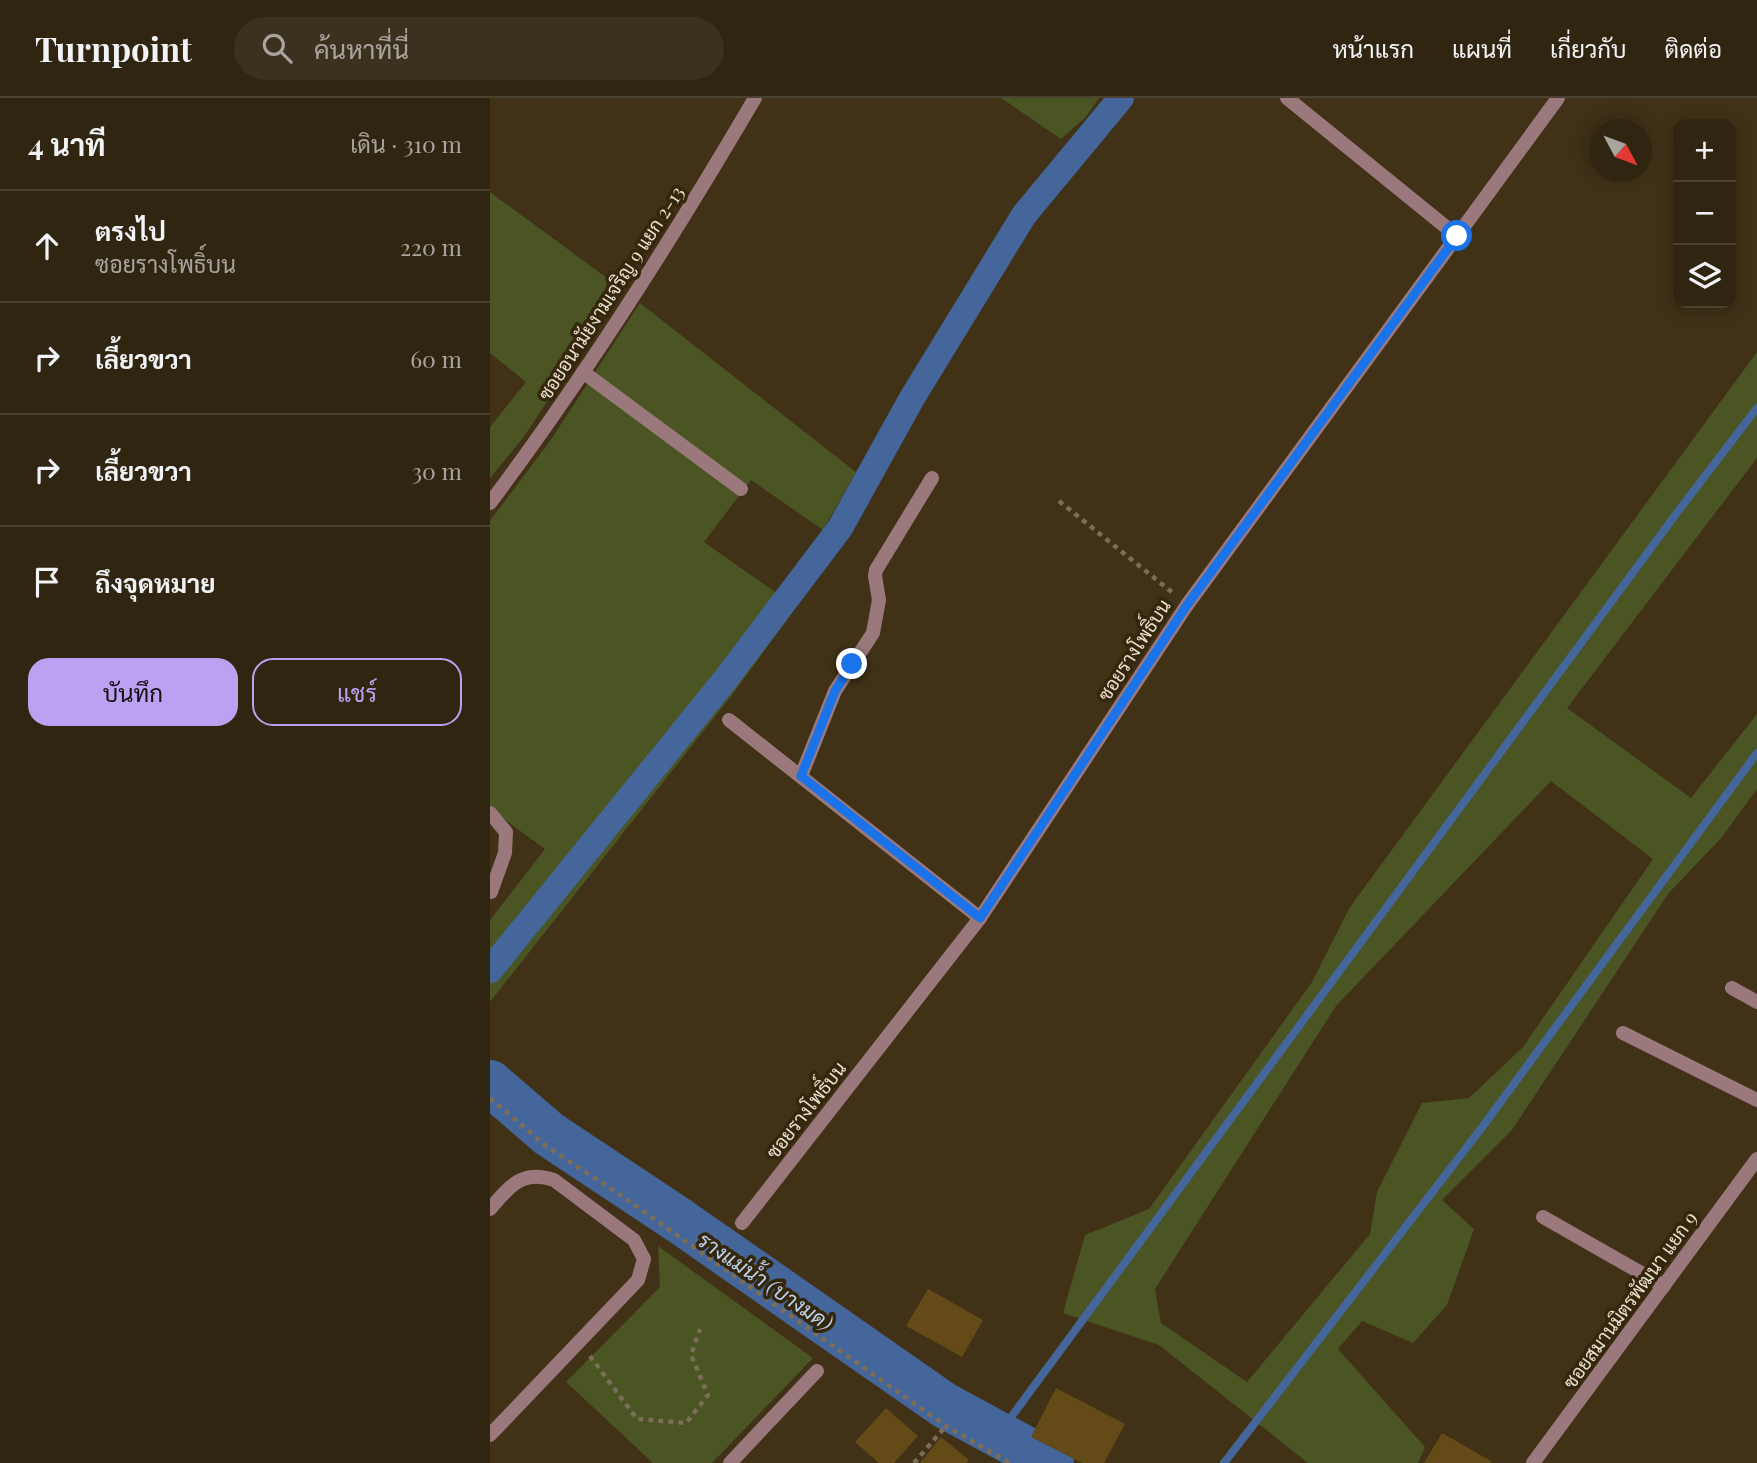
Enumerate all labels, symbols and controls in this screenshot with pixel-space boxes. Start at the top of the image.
search box [234,17,724,80]
text: Turnpoint [35,26,192,70]
icon: search [258,29,296,67]
text: ค้นหาที่นี่ [314,31,409,66]
text: หน้าแรก [1333,32,1414,64]
text: แผนที่ [1452,32,1512,64]
text: เกี่ยวกับ [1550,32,1627,64]
text: ติดต่อ [1665,32,1722,64]
north arrow [1589,119,1652,182]
map controls [1673,119,1736,308]
button: + [1673,119,1736,182]
text: 4 นาที [28,124,106,164]
text: เดิน · 310 m [350,128,462,159]
street label: ซอยอนามัยงามเจริญ 9 แยก 2-13 [531,180,689,404]
button: − [1673,182,1736,245]
text: ตรงไป [95,213,166,248]
route start [1441,220,1472,251]
icon: ahead [28,227,66,265]
text: 220 m [400,231,462,262]
button: layers [1673,245,1736,308]
text: ซอยรางโพธิ์บน [95,248,236,279]
icon: right [28,339,66,377]
text: เลี้ยวขวา [95,341,192,376]
text: 60 m [410,343,462,374]
icon: right [28,451,66,489]
text: เลี้ยวขวา [95,453,192,488]
text: 30 m [412,455,462,486]
icon: arrive [28,563,66,601]
text: ถึงจุดหมาย [95,565,216,600]
street label: ซอยรางโพธิ์บน [1087,591,1176,705]
route end [836,648,867,679]
button: บันทึก [28,658,238,726]
button: แชร์ [252,658,462,726]
street label: ซอยรางโพธิ์บน [756,1053,851,1163]
street label: ซอยสมานมิตรพัฒนา แยก 9 [1556,1206,1702,1393]
water label: รางแม่น้ำ (บางมด) [693,1223,840,1336]

